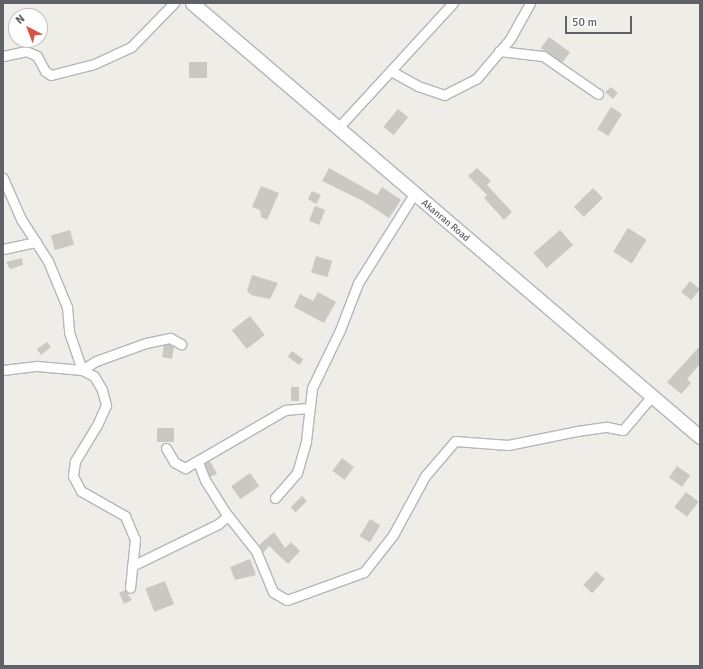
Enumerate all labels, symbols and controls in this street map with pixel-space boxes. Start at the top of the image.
north arrow [8,8,48,48]
scale bar [567,8,634,34]
text: N [13,12,27,27]
text: 50 m [572,15,597,30]
street label: Akanran Road [418,197,472,245]

